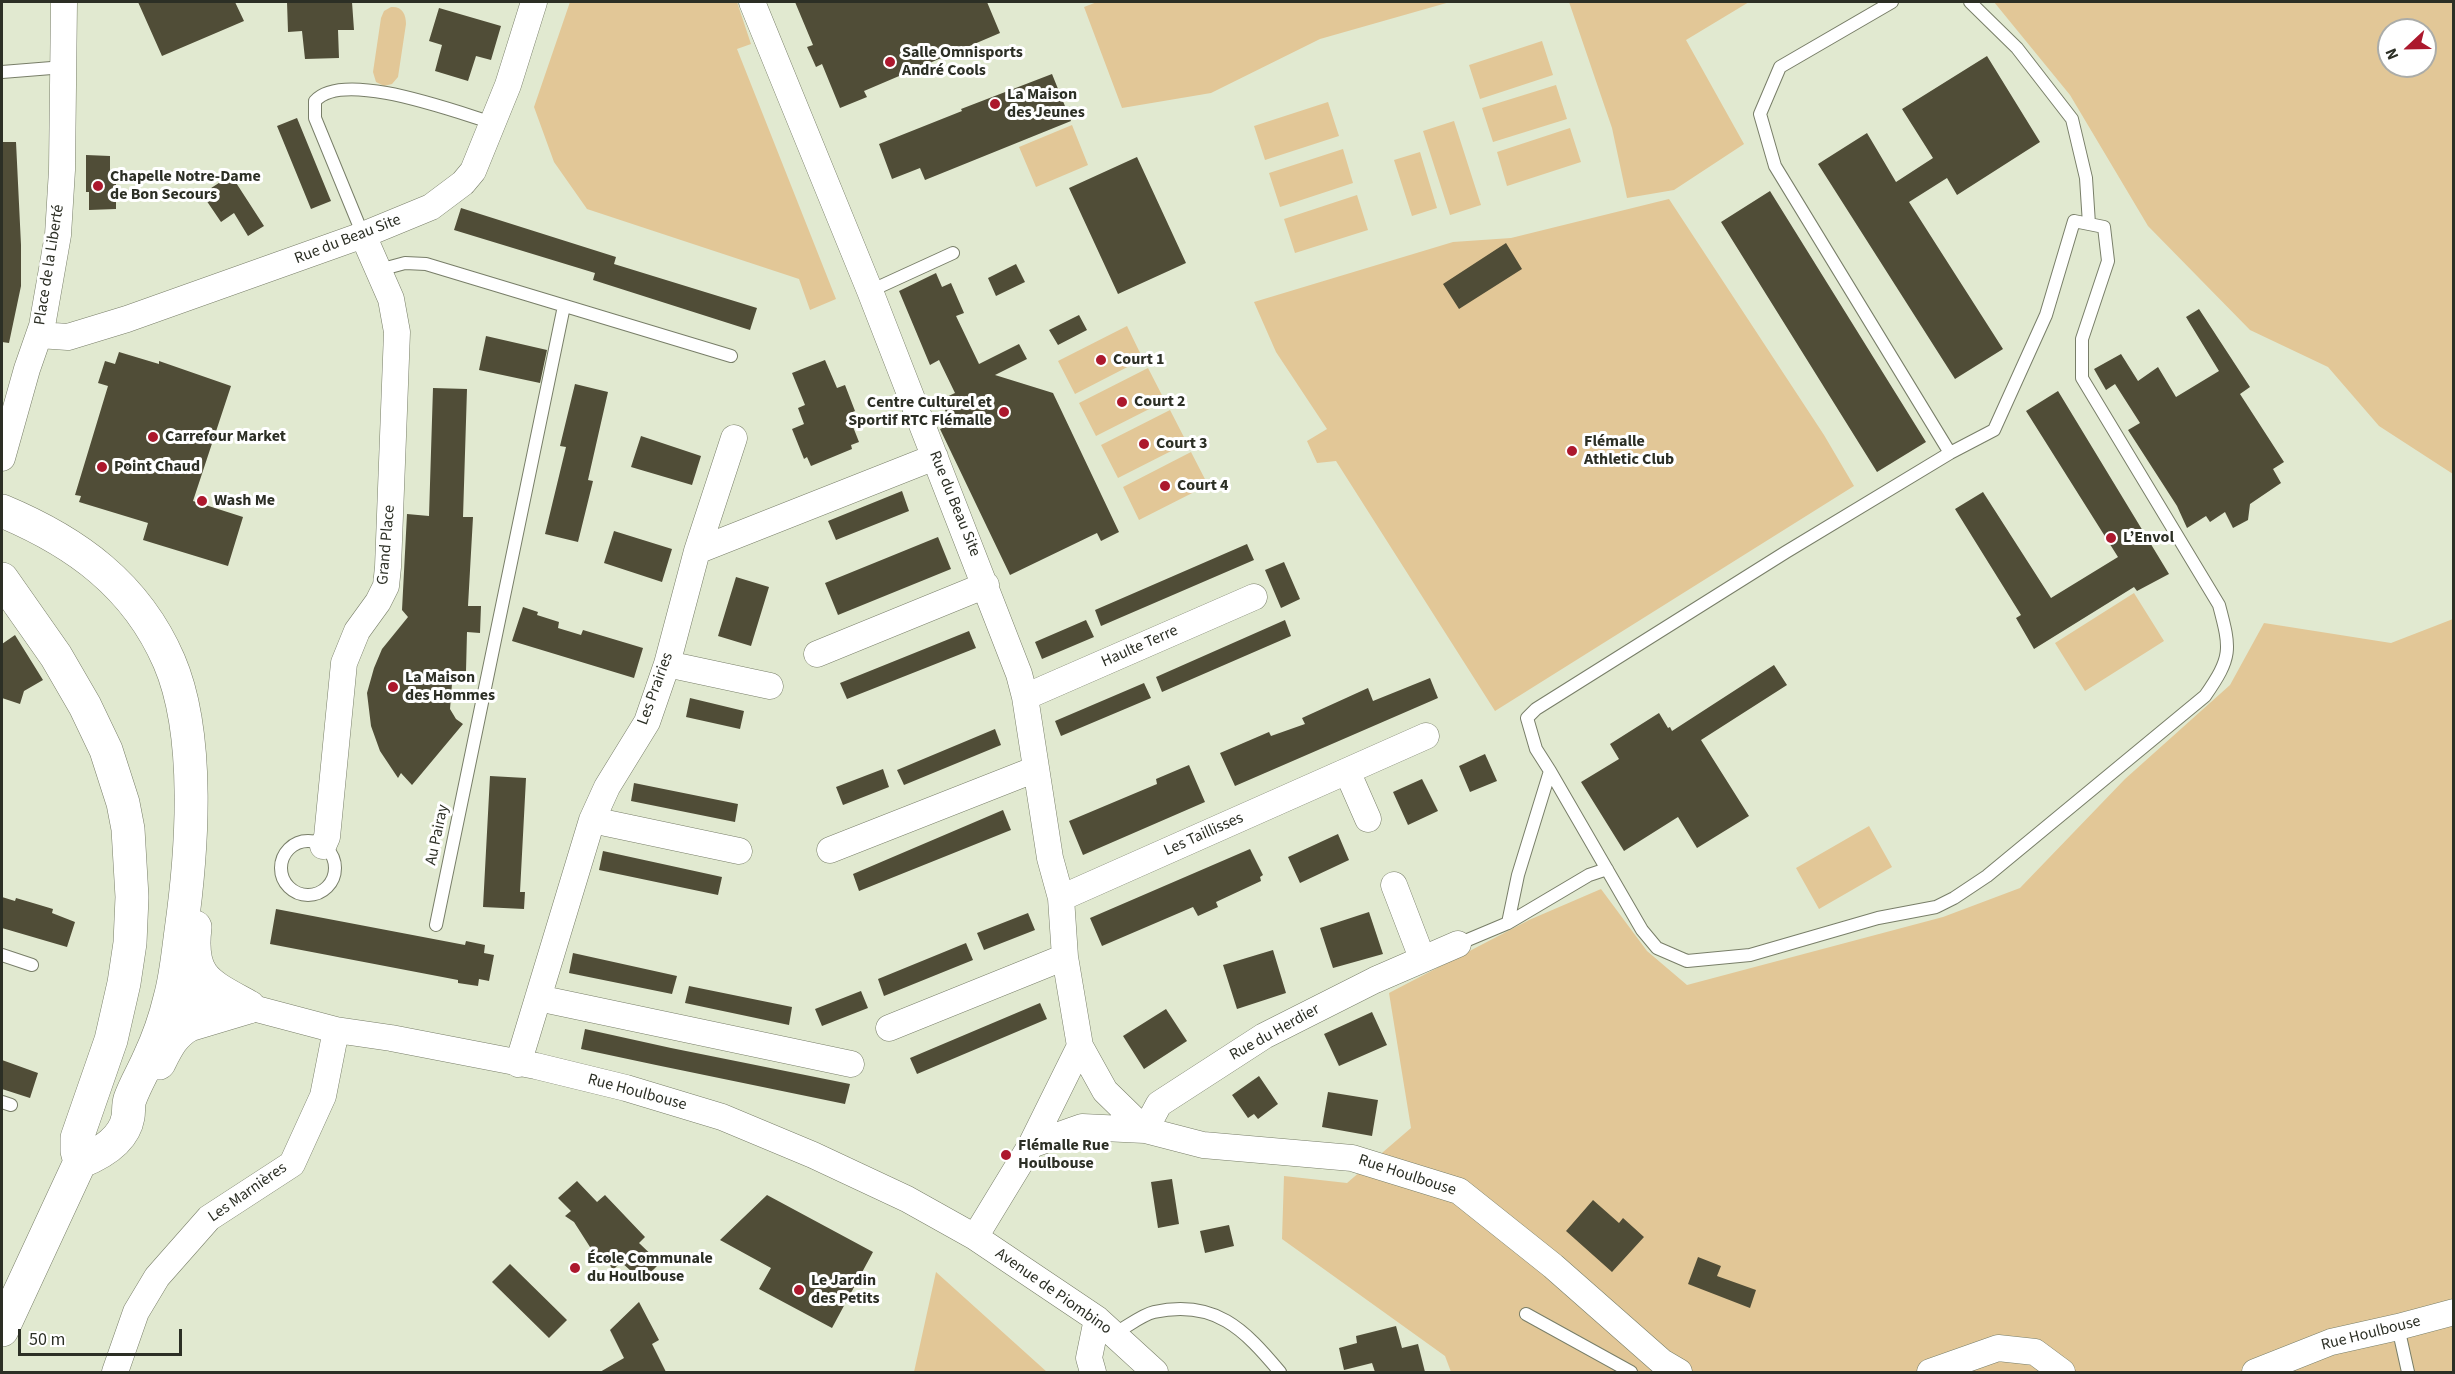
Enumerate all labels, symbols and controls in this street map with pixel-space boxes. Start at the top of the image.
north arrow [2377,18,2437,78]
place label: Salle Omnisports André Cools [902,43,1023,81]
text: N [2380,45,2404,63]
marker: Salle Omnisports André Cools [883,55,897,69]
place label: La Maison des Jeunes [1007,85,1085,123]
marker: La Maison des Jeunes [988,97,1002,111]
place label: Chapelle Notre-Dame de Bon Secours [110,167,261,205]
marker: Chapelle Notre-Dame de Bon Secours [91,179,105,193]
street label: Place de la Liberté [31,203,69,327]
street label: Rue du Beau Site [292,211,404,269]
place label: Court 1 [1113,350,1164,370]
marker: Court 1 [1094,353,1108,367]
place label: Court 2 [1134,392,1185,412]
place label: Centre Culturel et Sportif RTC Flémalle [848,393,992,431]
marker: Court 2 [1115,395,1129,409]
marker: Centre Culturel et Sportif RTC Flémalle [997,405,1011,419]
place label: Carrefour Market [165,427,286,447]
marker: Carrefour Market [146,430,160,444]
place label: Flémalle Athletic Club [1584,432,1674,470]
place label: Court 3 [1156,434,1207,454]
marker: Court 3 [1137,437,1151,451]
marker: Flémalle Athletic Club [1565,444,1579,458]
street label: Rue du Beau Site [924,448,984,560]
place label: Point Chaud [114,457,200,477]
marker: Point Chaud [95,460,109,474]
place label: Court 4 [1177,476,1228,496]
marker: Court 4 [1158,479,1172,493]
place label: Wash Me [214,491,275,511]
marker: Wash Me [195,494,209,508]
street label: Grand Place [374,504,400,586]
place label: L’Envol [2123,528,2174,548]
marker: L’Envol [2104,531,2118,545]
street label: Haulte Terre [1099,622,1181,672]
street label: Les Prairies [634,650,678,728]
place label: La Maison des Hommes [405,668,495,706]
marker: La Maison des Hommes [386,680,400,694]
street label: Au Pairay [422,803,454,867]
street label: Les Taillisses [1161,809,1247,861]
street label: Rue du Herdier [1227,1000,1323,1066]
street label: Rue Houlbouse [585,1071,689,1115]
place label: Flémalle Rue Houlbouse [1018,1136,1109,1174]
marker: Flémalle Rue Houlbouse [999,1148,1013,1162]
street label: Rue Houlbouse [1356,1151,1458,1201]
street label: Les Marnières [205,1159,291,1227]
street label: Avenue de Piombino [991,1245,1115,1339]
place label: École Communale du Houlbouse [587,1249,713,1287]
marker: École Communale du Houlbouse [568,1261,582,1275]
place label: Le Jardin des Petits [811,1271,880,1309]
marker: Le Jardin des Petits [792,1283,806,1297]
street label: Rue Houlbouse [2319,1312,2423,1356]
scale bar [21,1317,184,1355]
text: 50 m [29,1327,65,1352]

